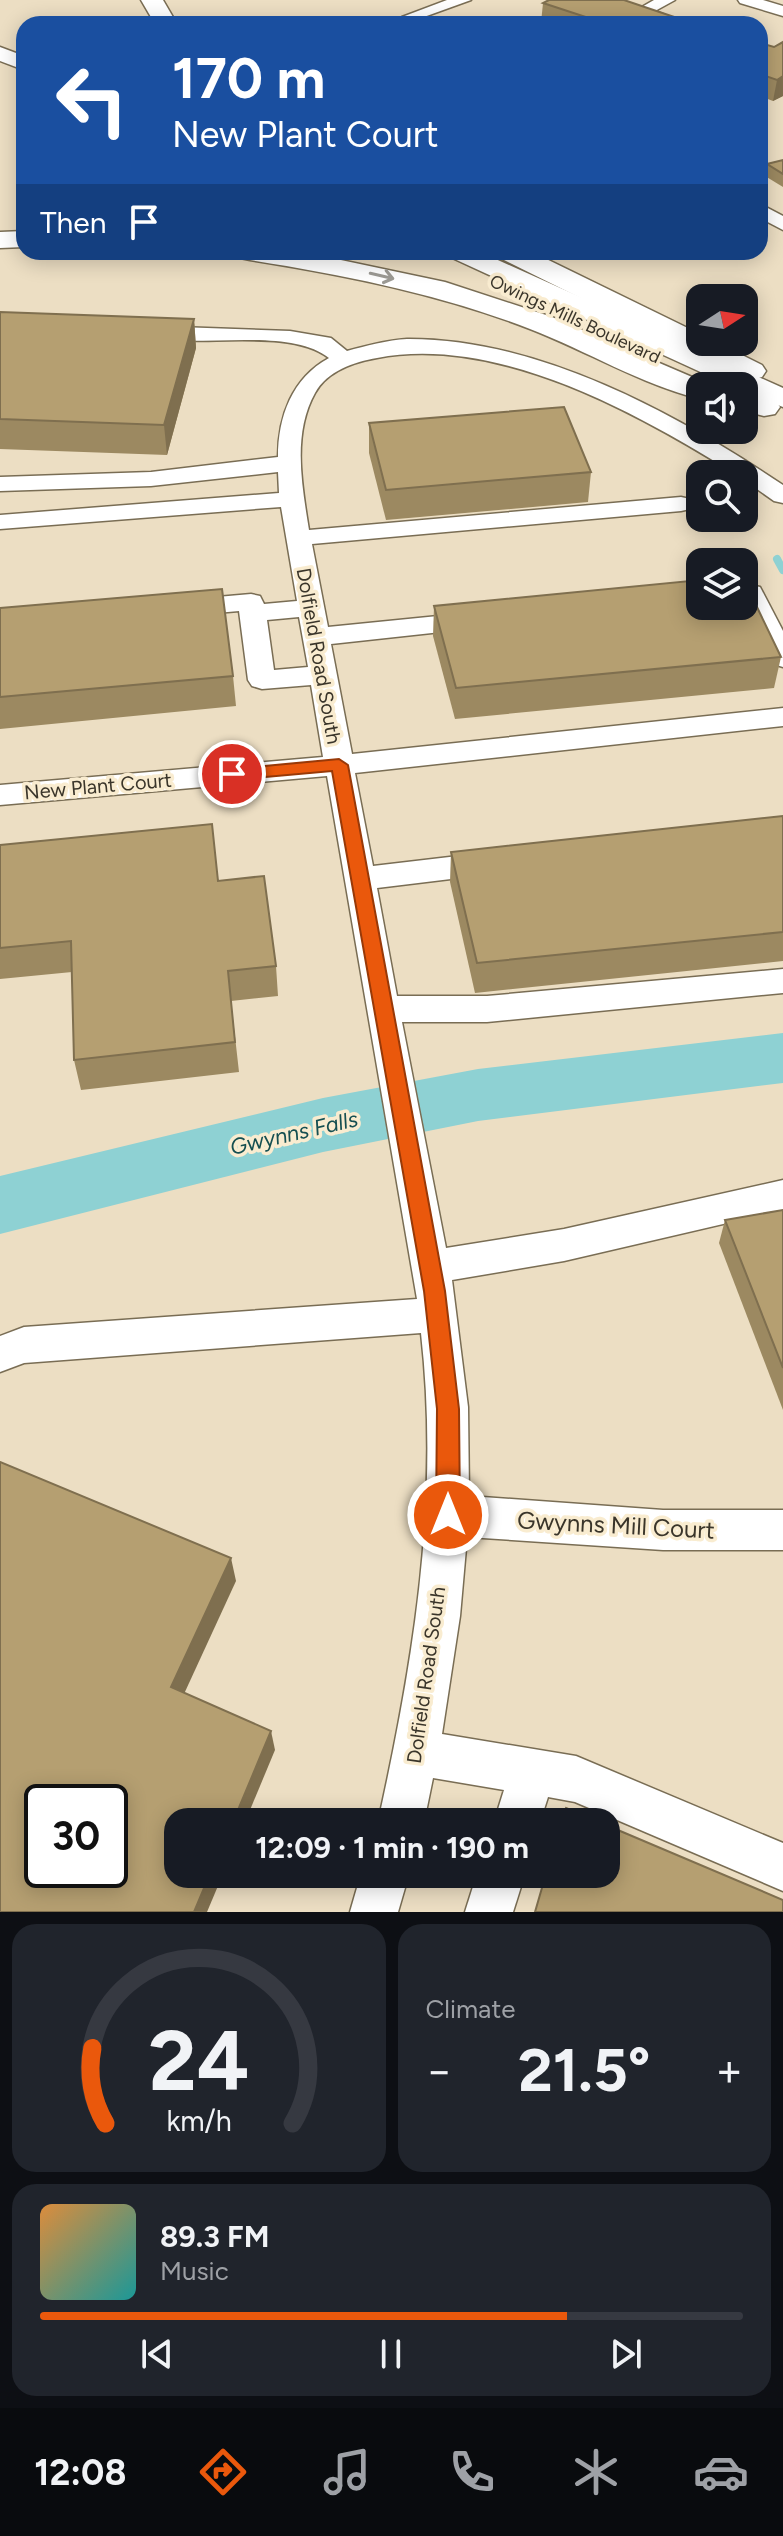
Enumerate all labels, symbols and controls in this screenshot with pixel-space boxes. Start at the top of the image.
text: 170 m [172,45,325,112]
icon: left [40,48,144,152]
text: New Plant Court [172,113,439,156]
icon: arrive [122,200,166,244]
text: Then [40,204,106,241]
one-way arrow [369,269,394,284]
street label: Owings Mills Boulevard [486,270,664,368]
north arrow [686,284,758,356]
map controls [686,284,758,620]
button: sound [686,372,758,444]
button: search [686,460,758,532]
button: layers [686,548,758,620]
street label: Dolfield Road South [292,566,346,746]
pin [198,740,266,808]
icon: arrive [210,752,254,796]
street label: New Plant Court [23,768,173,804]
water label: Gwynns Falls [227,1105,361,1161]
position arrow [406,1473,490,1557]
street label: Gwynns Mill Court [517,1505,715,1545]
street label: Dolfield Road South [402,1585,450,1765]
speed limit sign: 30 [24,1784,128,1888]
text: 12:09 · 1 min · 190 m [255,1829,529,1866]
text: Climate [426,1993,515,2025]
text: 24 [148,2011,249,2111]
text: 21.5° [518,2034,650,2106]
text: − [426,2044,453,2097]
text: + [716,2044,743,2097]
text: km/h [166,2104,231,2138]
text: 89.3 FM [160,2218,269,2255]
text: Music [160,2255,229,2287]
icon: previous [135,2332,179,2376]
icon: pause [369,2332,413,2376]
icon: next [604,2332,648,2376]
icon: directions [195,2444,251,2500]
icon: music [319,2444,375,2500]
icon: phone [444,2444,500,2500]
icon: climate [568,2444,624,2500]
icon: car [693,2444,749,2500]
text: 12:08 [34,2451,126,2494]

